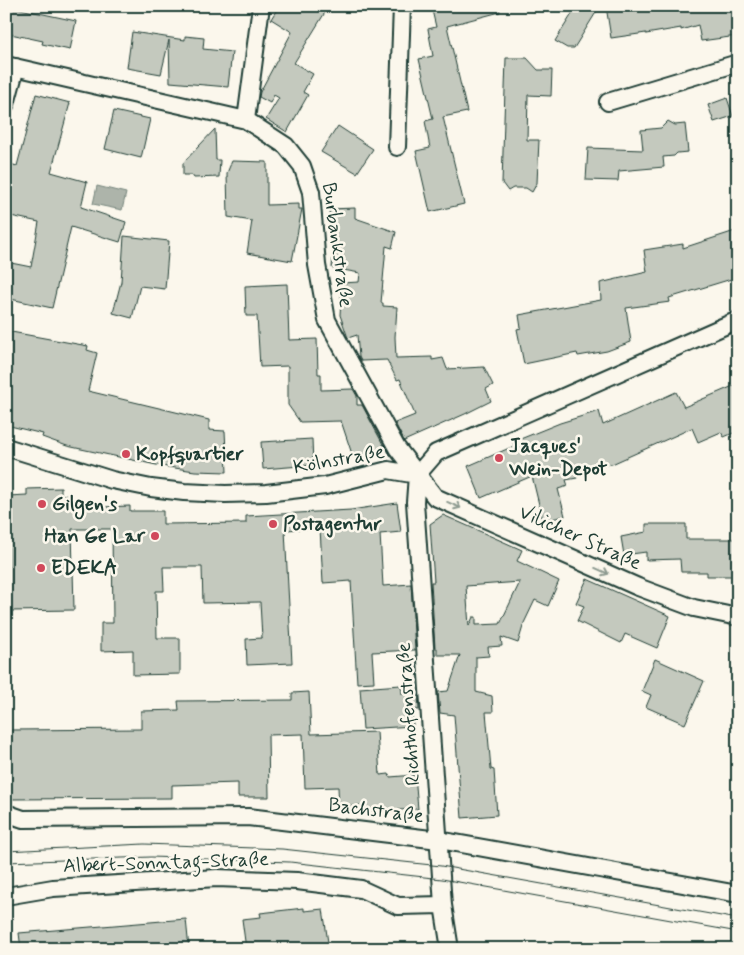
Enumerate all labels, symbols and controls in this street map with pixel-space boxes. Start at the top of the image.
street label: Burbankstraße [315,181,359,309]
place label: Jacques' Wein-Depot [508,433,608,483]
street label: Kölnstraße [291,439,387,481]
place label: Kopfquartier [136,441,244,468]
marker: Kopfquartier [120,448,132,460]
marker: Jacques' Wein-Depot [493,452,505,464]
place label: Gilgen's [52,491,117,520]
marker: Gilgen's [36,498,48,510]
street label: Vilicher Straße [514,499,646,577]
one-way arrow [446,501,461,511]
place label: Postagentur [283,511,382,538]
marker: Postagentur [267,518,279,530]
place label: Han Ge Lar [44,523,146,550]
marker: Han Ge Lar [149,530,161,542]
place label: EDEKA [51,555,117,582]
marker: EDEKA [35,562,47,574]
one-way arrow [594,567,609,577]
street label: Richthofenstraße [391,641,427,786]
street label: Bachstraße [327,792,425,830]
street label: Albert-Sonntag-Straße [63,846,270,882]

